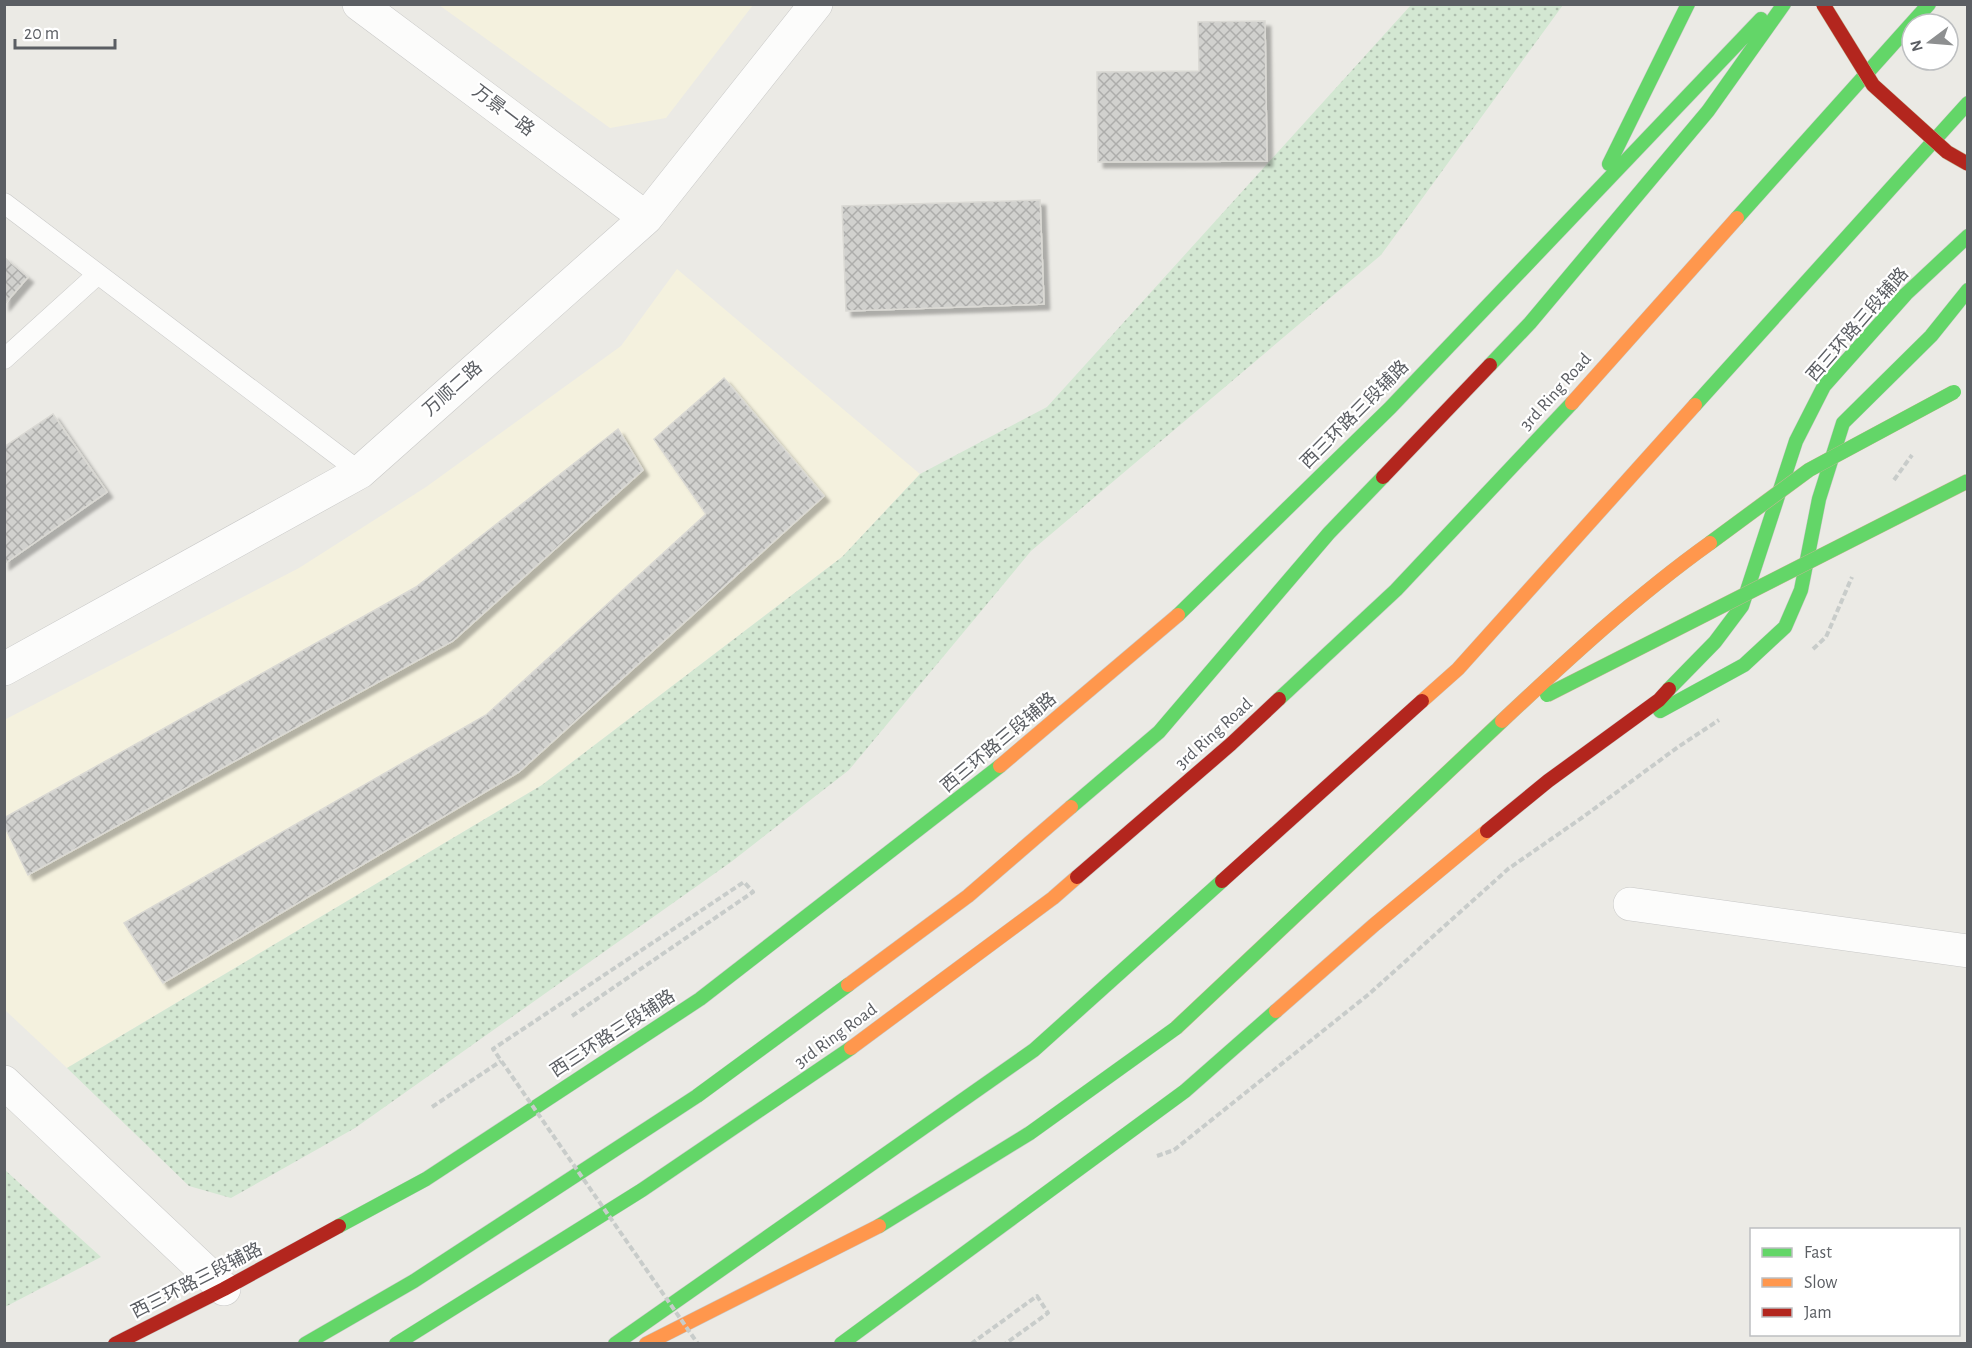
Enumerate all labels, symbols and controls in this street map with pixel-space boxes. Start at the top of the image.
scale bar [15,12,116,50]
north arrow [1900,12,1960,72]
text: 20 m [24,25,59,43]
text: N [1907,38,1926,53]
street label: 万景一路 [469,81,538,140]
street label: 西三环路三段辅路 [1802,263,1912,385]
street label: 3rd Ring Road [1517,350,1595,434]
street label: 西三环路三段辅路 [1296,356,1412,472]
street label: 万顺二路 [419,357,486,420]
street label: 西三环路三段辅路 [937,688,1060,796]
street label: 3rd Ring Road [1172,695,1256,773]
street label: 西三环路三段辅路 [547,986,678,1081]
street label: 3rd Ring Road [792,1000,880,1072]
legend [1750,1228,1960,1336]
street label: 西三环路三段辅路 [128,1239,265,1322]
text: Fast [1804,1244,1832,1262]
text: Slow [1804,1274,1837,1292]
text: Jam [1804,1304,1832,1322]

